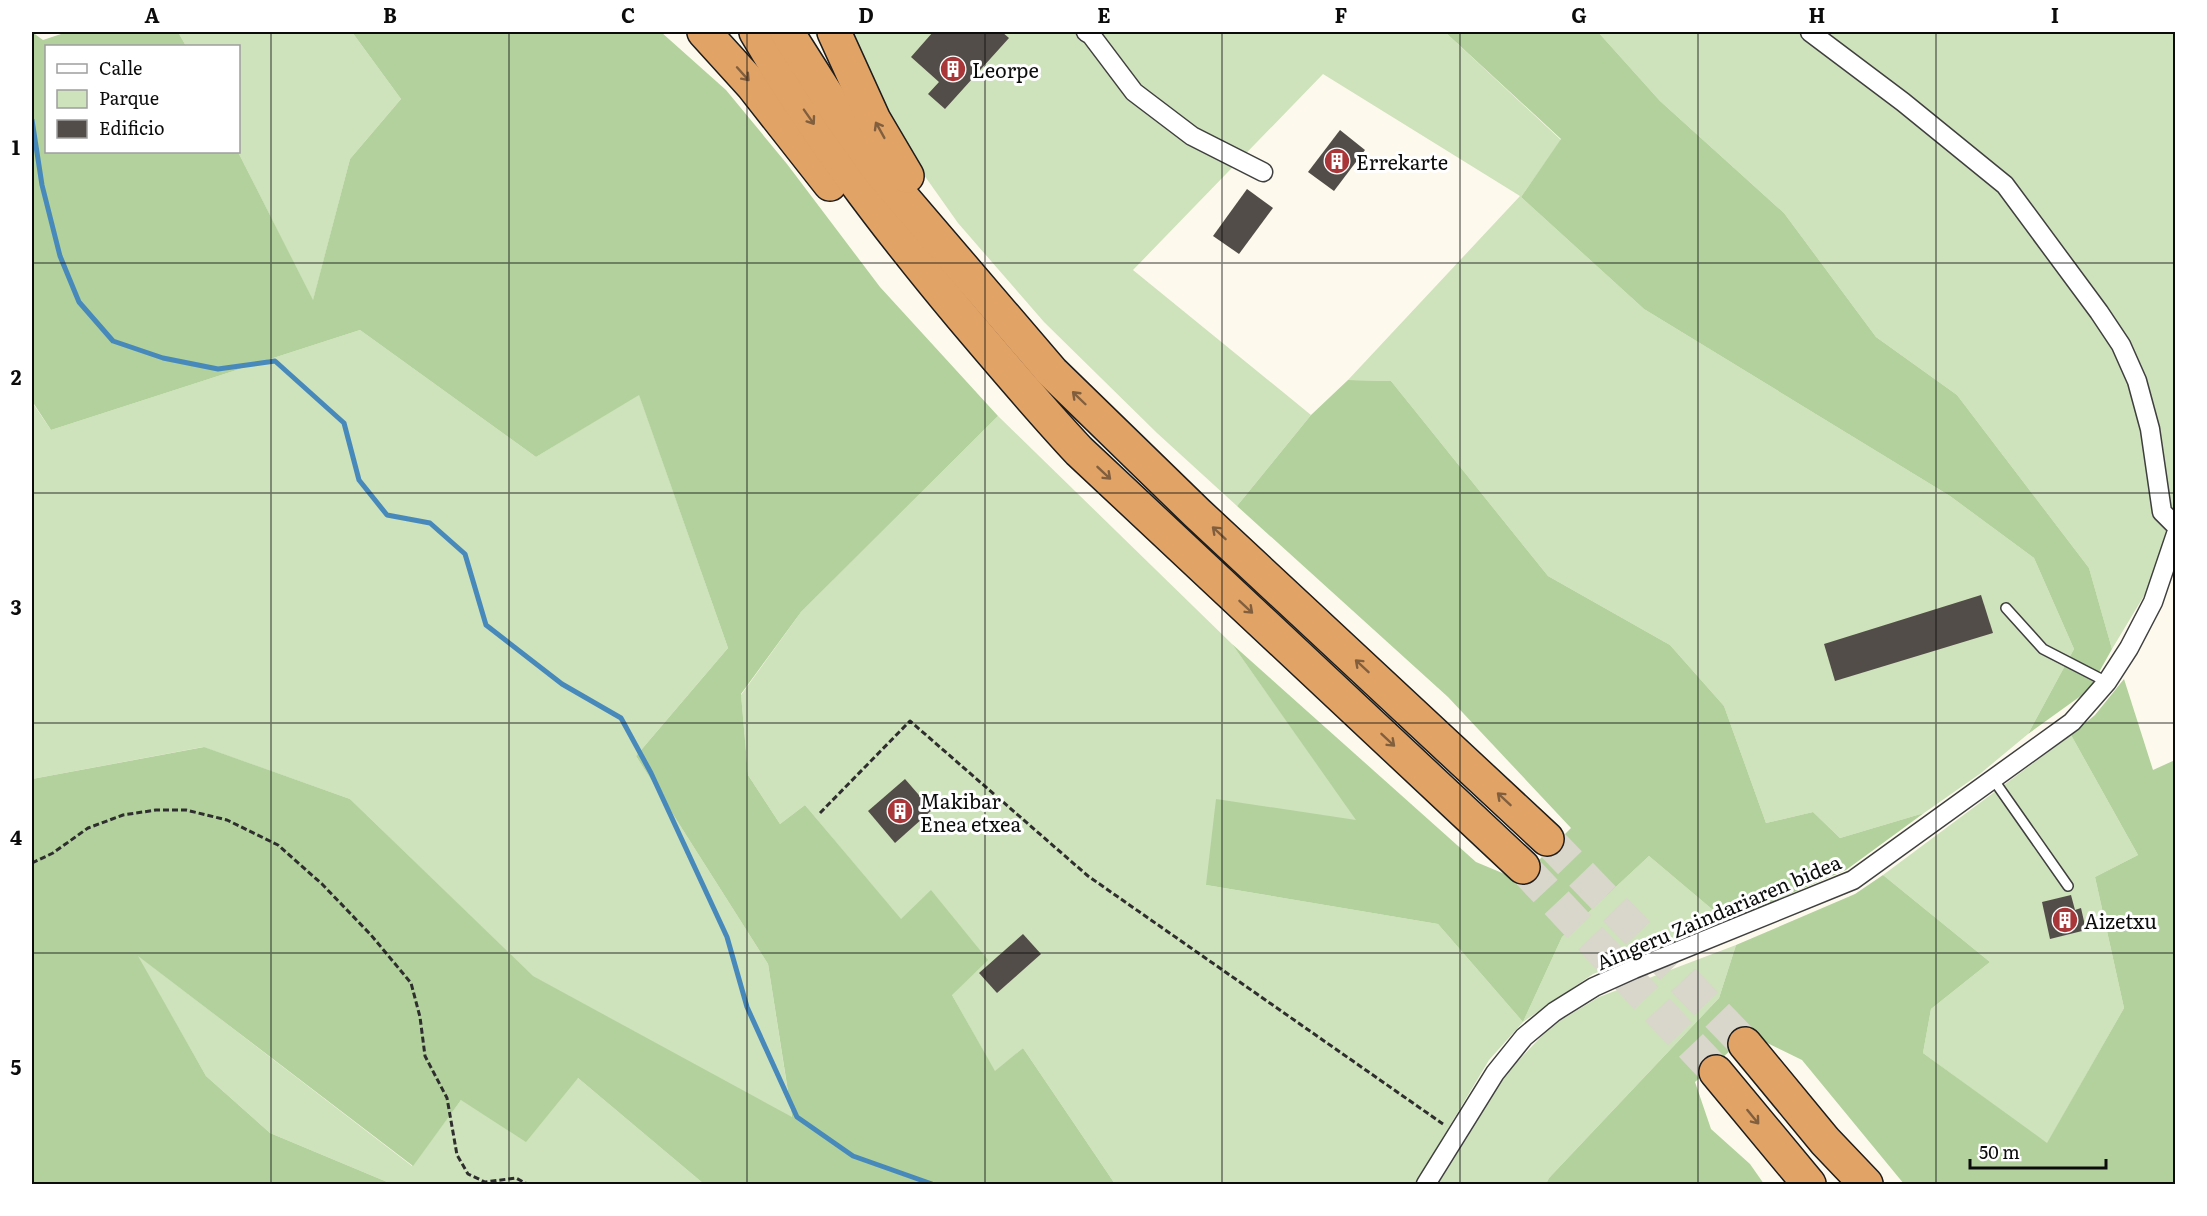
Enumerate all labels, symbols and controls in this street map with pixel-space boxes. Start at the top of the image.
text: A [144,0,160,29]
text: B [383,0,397,29]
text: C [621,0,635,29]
text: D [858,0,874,29]
text: E [1097,0,1111,29]
text: F [1335,0,1348,29]
text: G [1571,0,1587,29]
text: H [1809,0,1825,29]
text: I [2051,0,2059,29]
legend [45,45,240,153]
text: Calle [99,54,142,81]
building icon: Leorpe [938,54,968,84]
place label: Leorpe [972,54,1039,84]
one-way arrow [736,67,750,82]
text: Parque [99,84,159,111]
one-way arrow [803,108,815,124]
text: Edificio [99,114,165,141]
one-way arrow [874,122,886,139]
text: 1 [12,131,20,161]
building icon: Errekarte [1322,146,1352,176]
place label: Errekarte [1356,146,1448,176]
text: 2 [11,361,22,391]
one-way arrow [1071,391,1086,405]
one-way arrow [1096,466,1111,481]
one-way arrow [1212,526,1227,540]
text: 3 [10,591,22,621]
one-way arrow [1238,600,1253,614]
one-way arrow [1355,659,1370,673]
one-way arrow [1381,733,1396,747]
place label: Makibar Enea etxea [920,785,1021,838]
one-way arrow [1497,792,1512,807]
building icon: Makibar Enea etxea [885,796,915,826]
text: 4 [10,821,22,851]
street label: Aingeru Zaindariaren bidea [1591,846,1845,976]
building icon: Aizetxu [2050,905,2080,935]
place label: Aizetxu [2084,905,2157,935]
text: 5 [11,1051,22,1081]
one-way arrow [1747,1109,1760,1125]
scale bar [1970,1132,2106,1170]
text: 50 m [1979,1138,2020,1165]

